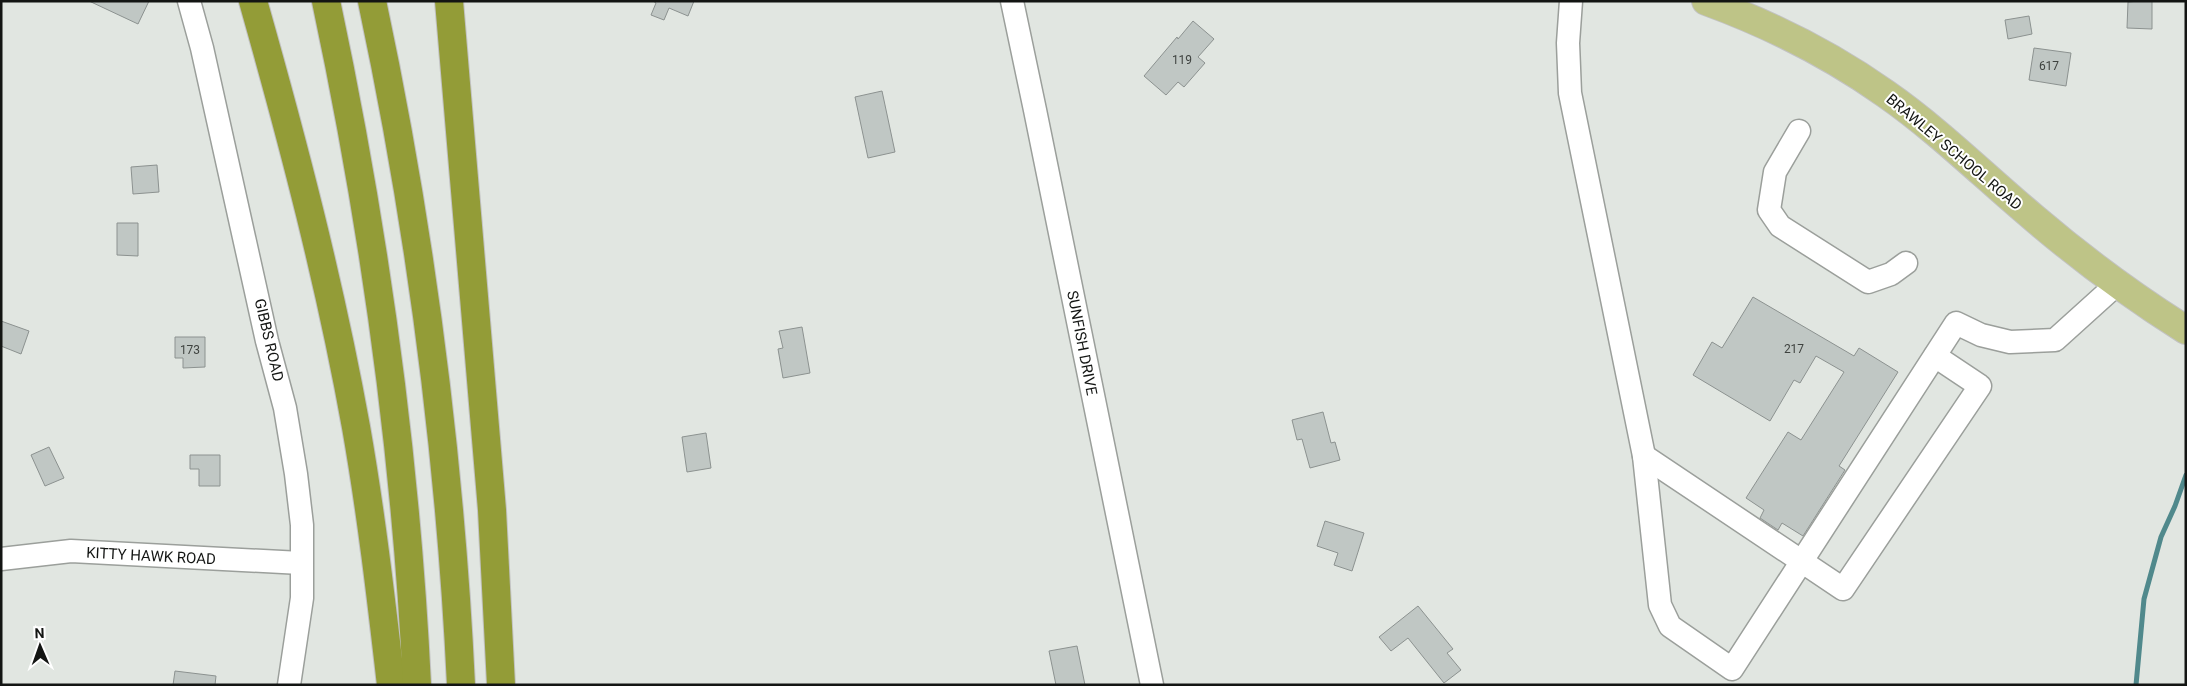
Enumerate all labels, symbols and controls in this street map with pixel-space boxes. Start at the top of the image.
house number: 119 [1172,53,1192,67]
house number: 617 [2039,59,2059,73]
street label: BRAWLEY SCHOOL ROAD [1883,90,2025,214]
street label: SUNFISH DRIVE [1063,289,1101,397]
street label: GIBBS ROAD [251,297,287,383]
house number: 217 [1784,342,1804,356]
house number: 173 [180,343,200,357]
street label: KITTY HAWK ROAD [86,544,216,568]
north arrow [15,621,65,671]
text: N [34,625,45,641]

